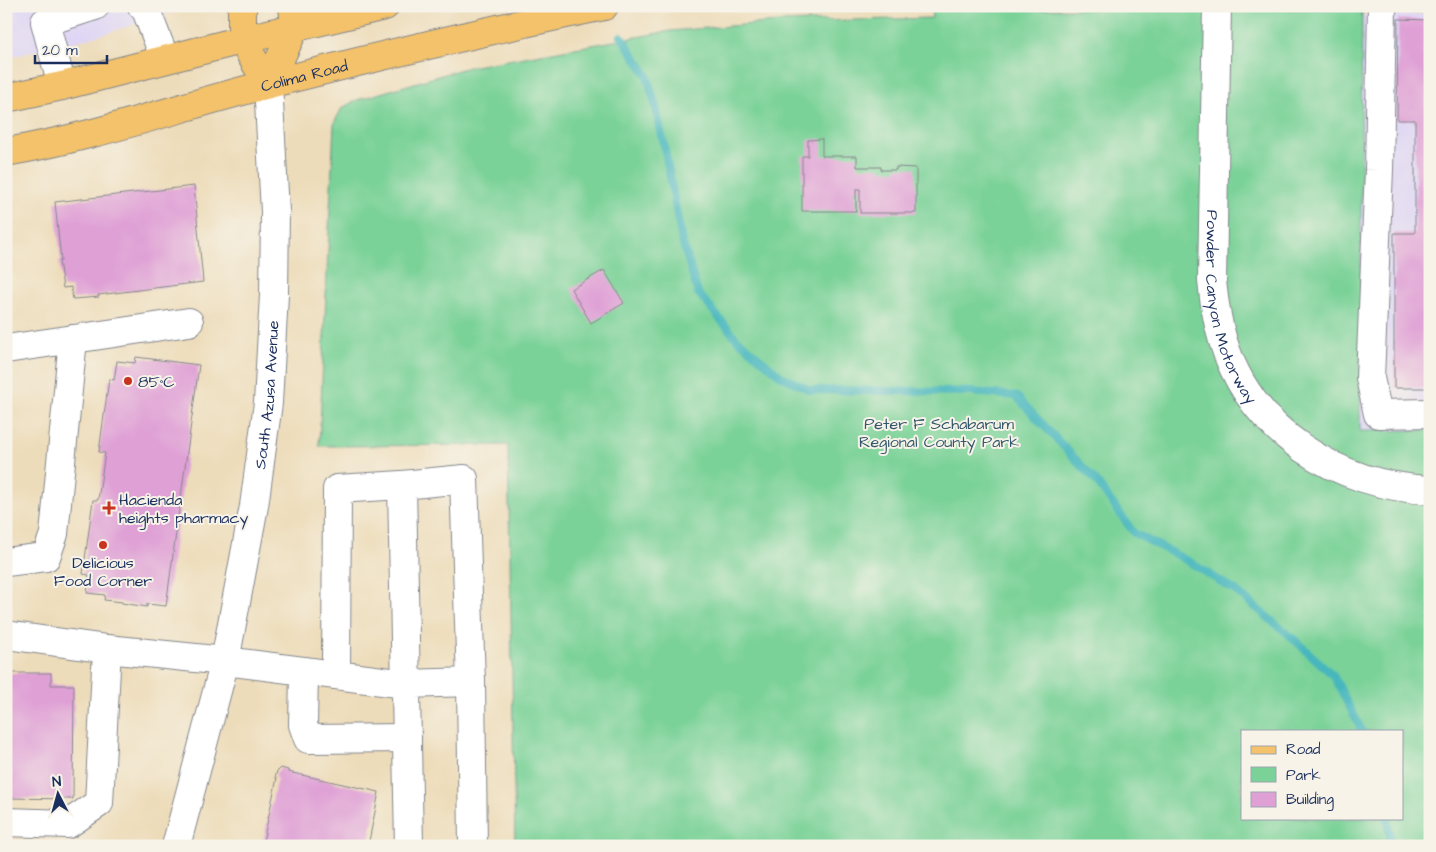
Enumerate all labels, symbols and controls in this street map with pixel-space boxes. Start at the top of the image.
scale bar [35,32,108,64]
text: 20 m [42,40,78,61]
street label: Colima Road [259,55,350,98]
street label: Powder Canyon Motorway [1200,210,1262,409]
street label: South Azusa Avenue [249,320,285,471]
place label: 85°C [138,371,175,393]
marker: 85°C [122,375,134,387]
park label: Peter F Schabarum Regional County Park [859,413,1019,454]
place label: Hacienda heights pharmacy [119,489,249,530]
marker: Hacienda heights pharmacy [103,502,115,514]
marker: Delicious Food Corner [97,539,109,551]
place label: Delicious Food Corner [54,552,152,592]
legend [1241,730,1404,820]
text: Road [1286,739,1321,760]
text: Park [1286,765,1321,786]
north arrow [32,770,82,820]
text: N [51,772,62,792]
text: Building [1286,789,1334,811]

